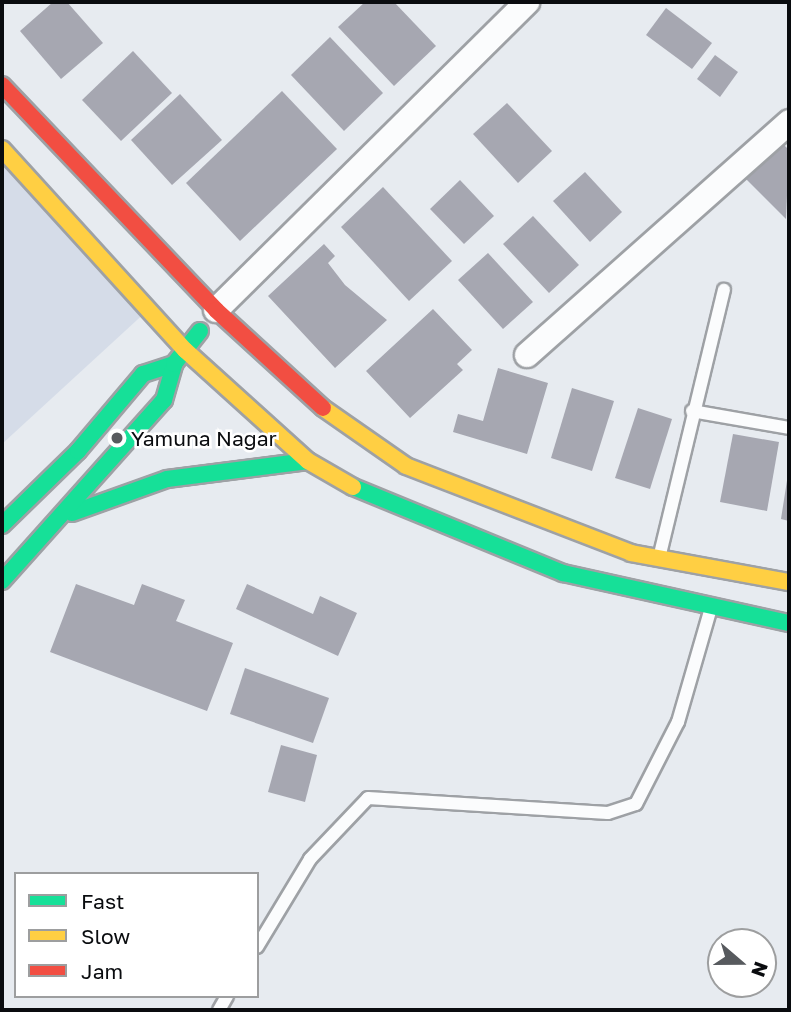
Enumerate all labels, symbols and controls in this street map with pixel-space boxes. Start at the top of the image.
place label: Yamuna Nagar [131,425,277,451]
marker: Yamuna Nagar [109,430,125,446]
legend [14,872,259,998]
text: Fast [81,888,124,914]
text: Slow [81,923,130,949]
north arrow [707,928,777,998]
text: Jam [81,958,123,984]
text: N [747,959,774,980]

